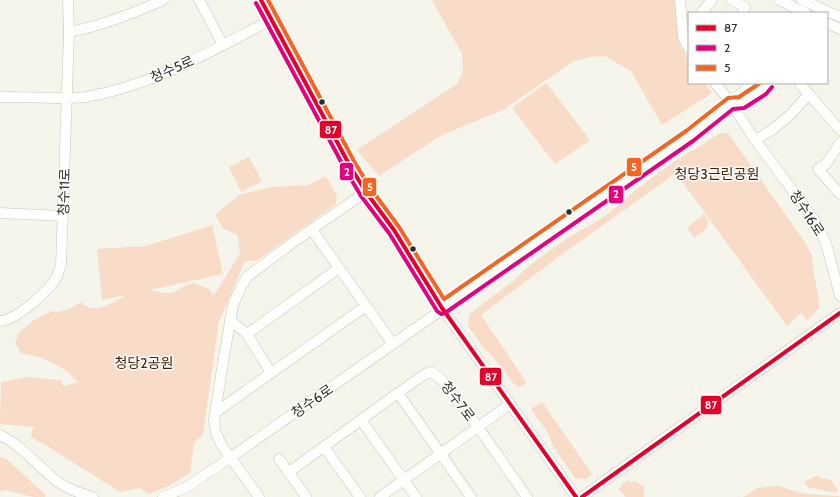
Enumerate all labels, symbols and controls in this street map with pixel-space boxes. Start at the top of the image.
legend [688,12,828,84]
text: 87 [724,20,737,35]
text: 2 [724,40,730,55]
street label: 청수5로 [147,51,197,87]
text: 5 [724,60,731,75]
unlabelled marker [317,97,327,107]
line badge: 87 [319,120,342,139]
text: 87 [325,123,338,137]
line badge: 5 [626,157,642,177]
text: 5 [631,160,637,174]
line badge: 2 [339,162,354,181]
text: 2 [344,165,350,179]
park label: 청당3근린공원 [675,165,759,183]
street label: 청수11로 [54,168,74,216]
line badge: 5 [362,177,377,197]
text: 5 [367,180,373,194]
line badge: 2 [608,185,624,204]
text: 2 [613,187,619,201]
street label: 청수16로 [786,187,829,239]
unlabelled marker [564,207,574,217]
unlabelled marker [408,244,418,254]
park label: 청당2공원 [115,354,173,372]
line badge: 87 [479,367,502,386]
text: 87 [485,370,498,384]
street label: 청수7로 [437,377,479,425]
street label: 청수6로 [288,380,336,422]
line badge: 87 [700,395,722,415]
text: 87 [705,398,718,412]

